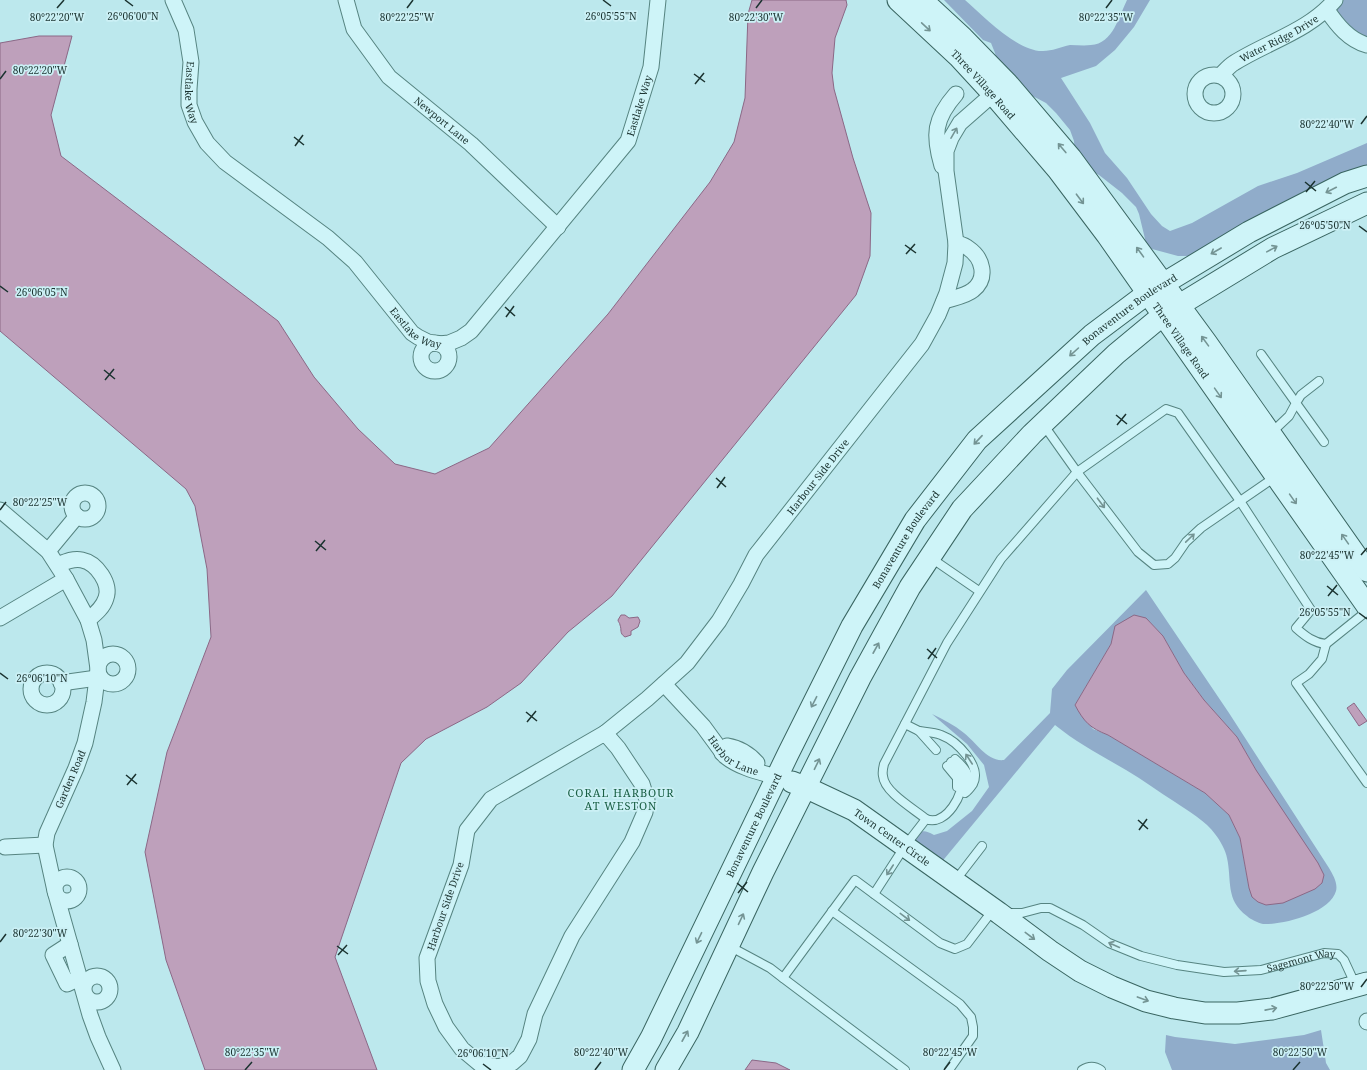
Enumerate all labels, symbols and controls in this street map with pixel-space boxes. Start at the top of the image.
text: 26°06'00"N [107,9,159,23]
text: 26°05'55"N [585,9,637,23]
text: 80°22'20"W [30,10,85,24]
text: 80°22'25"W [380,10,435,24]
text: 80°22'30"W [729,10,784,24]
text: 80°22'35"W [1079,10,1134,24]
street label: Water Ridge Drive [1237,11,1321,65]
one-way arrow [921,22,931,32]
street label: Three Village Road [948,46,1019,122]
street label: Eastlake Way [182,61,202,126]
text: 80°22'20"W [13,63,68,77]
street label: Eastlake Way [623,73,655,138]
street label: Newport Lane [411,93,473,147]
text: 80°22'40"W [1300,117,1355,131]
one-way arrow [951,127,959,139]
one-way arrow [1058,143,1067,153]
one-way arrow [1325,187,1337,194]
one-way arrow [1076,193,1084,204]
text: 26°05'50"N [1299,218,1351,232]
one-way arrow [1266,244,1278,252]
one-way arrow [1136,246,1145,257]
one-way arrow [1210,248,1222,256]
street label: Bonaventure Boulevard [1079,270,1180,348]
text: 26°06'05"N [16,285,68,299]
street label: Three Village Road [1149,300,1212,381]
street label: Eastlake Way [387,304,443,351]
one-way arrow [1201,336,1209,347]
one-way arrow [1069,347,1079,356]
one-way arrow [1214,387,1222,398]
one-way arrow [973,435,983,445]
street label: Harbour Side Drive [783,436,852,518]
street label: Bonaventure Boulevard [869,488,942,591]
one-way arrow [1288,494,1297,505]
text: 80°22'25"W [13,495,68,509]
one-way arrow [1097,498,1105,509]
one-way arrow [1185,533,1195,543]
one-way arrow [1341,534,1349,545]
text: 80°22'45"W [1300,548,1355,562]
text: 26°05'55"N [1299,605,1351,619]
one-way arrow [873,643,881,655]
text: 26°06'10"N [16,671,68,685]
one-way arrow [810,696,817,708]
street label: Harbor Lane [705,732,760,779]
street label: Garden Road [51,748,89,810]
one-way arrow [965,754,973,765]
one-way arrow [814,758,821,770]
street label: Bonaventure Boulevard [723,771,785,880]
district label: CORAL HARBOUR AT WESTON [568,785,674,813]
street label: Town Center Circle [851,805,933,869]
street label: Harbour Side Drive [423,860,467,952]
one-way arrow [885,864,893,876]
one-way arrow [738,913,745,925]
one-way arrow [900,913,911,921]
text: 80°22'30"W [13,926,68,940]
one-way arrow [695,932,702,944]
one-way arrow [1024,932,1035,941]
one-way arrow [1109,941,1121,948]
street label: Sagemont Way [1265,946,1336,975]
one-way arrow [1234,968,1247,975]
text: 80°22'50"W [1300,979,1355,993]
one-way arrow [1137,996,1149,1004]
one-way arrow [1264,1004,1277,1012]
one-way arrow [682,1030,690,1042]
text: 80°22'35"W [225,1045,280,1059]
text: 80°22'40"W [574,1045,629,1059]
text: 80°22'45"W [923,1045,978,1059]
text: 80°22'50"W [1273,1045,1328,1059]
text: 26°06'10"N [457,1046,509,1060]

